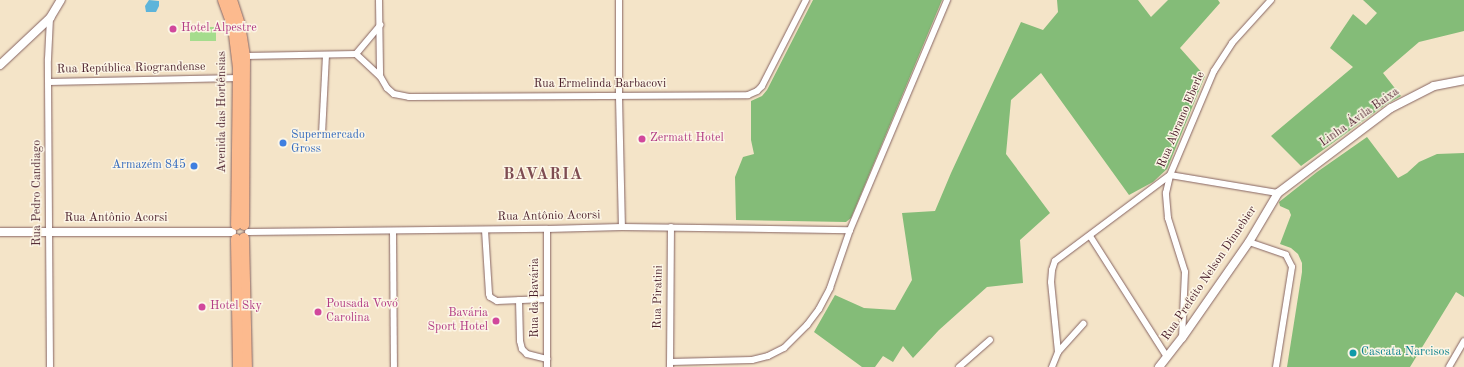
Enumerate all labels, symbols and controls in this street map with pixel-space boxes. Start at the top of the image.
place label: Hotel Alpestre [181,22,257,36]
marker: Hotel Alpestre [168,24,178,34]
street label: Avenida das Hortênsias [216,51,230,173]
street label: Rua República Riograndense [57,61,205,77]
street label: Rua Abramo Eberle [1155,70,1209,170]
street label: Rua Ermelinda Barbacovi [534,78,666,92]
street label: Linha Ávila Baixa [1317,85,1403,151]
place label: Supermercado Gross [291,129,365,157]
place label: Zermatt Hotel [650,132,724,146]
marker: Zermatt Hotel [637,134,647,144]
marker: Supermercado Gross [278,138,288,148]
street label: Rua Pedro Candiago [31,140,45,246]
place label: Armazém 845 [112,159,186,173]
marker: Armazém 845 [189,161,199,171]
district label: BAVARIA [503,165,583,185]
street label: Rua Prefeito Nelson Dinnebier [1160,204,1260,344]
street label: Rua Antônio Acorsi [497,209,601,225]
street label: Rua Antônio Acorsi [65,212,167,226]
street label: Rua da Bavária [529,258,543,338]
street label: Rua Piratini [651,265,667,329]
place label: Pousada Vovó Carolina [326,298,398,326]
place label: Hotel Sky [210,300,262,314]
marker: Hotel Sky [197,302,207,312]
marker: Pousada Vovó Carolina [313,307,323,317]
place label: Bavária Sport Hotel [428,307,488,335]
marker: Bavária Sport Hotel [491,316,501,326]
place label: Cascata Narcisos [1361,346,1450,360]
marker: Cascata Narcisos [1348,348,1358,358]

